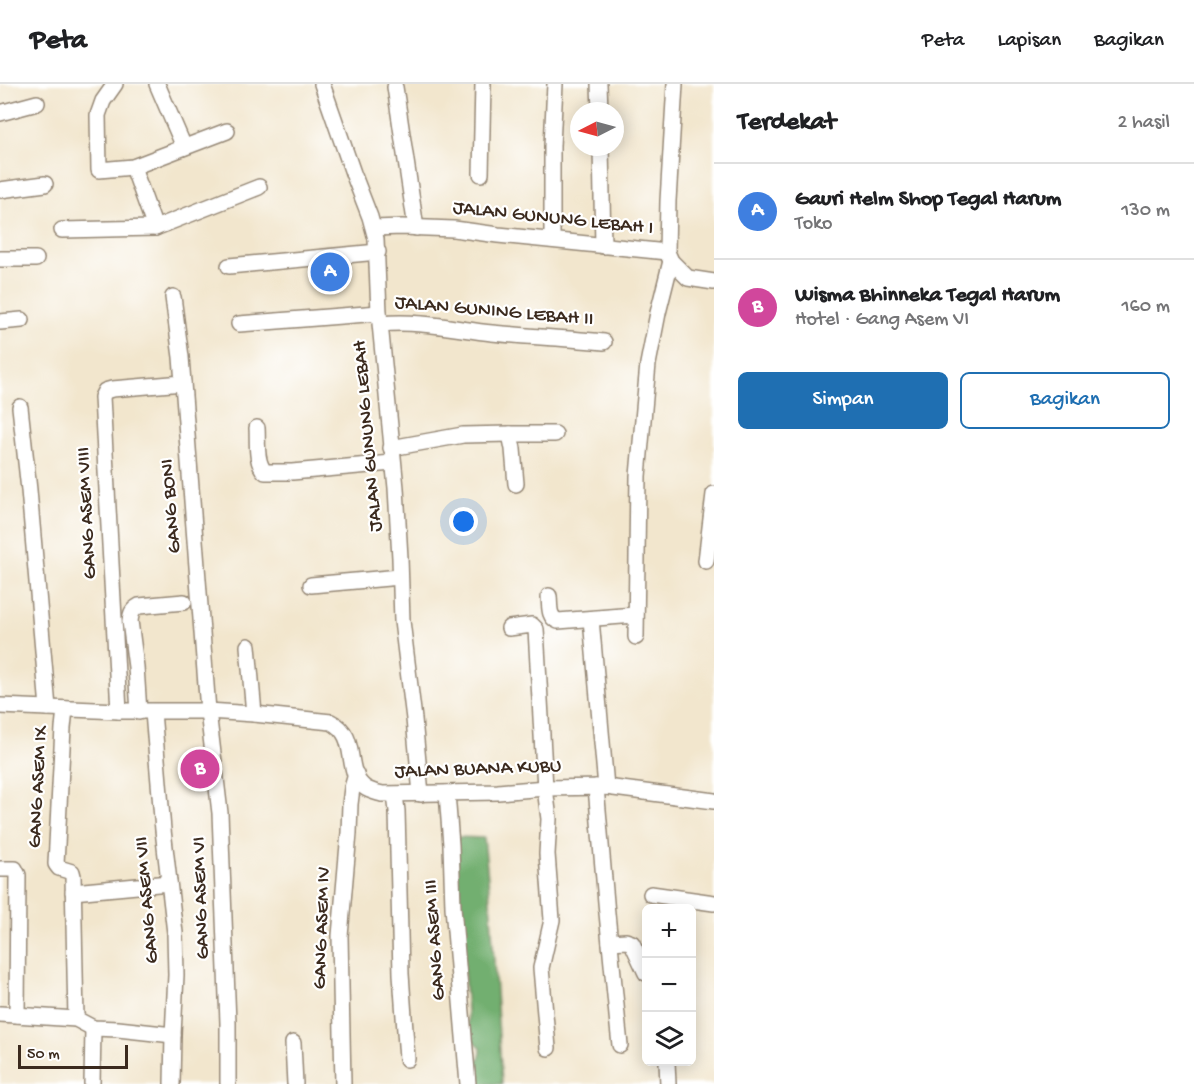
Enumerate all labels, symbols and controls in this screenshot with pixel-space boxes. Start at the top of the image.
text: Peta [30,25,87,58]
text: Peta [922,29,965,54]
text: Lapisan [998,29,1061,54]
text: Bagikan [1094,29,1164,54]
north arrow [570,102,624,156]
text: Terdekat [738,108,836,139]
text: 2 hasil [1118,112,1170,135]
text: Gauri Helm Shop Tegal Harum [795,187,1061,213]
street label: JALAN GUNUNG LEBAH I [452,197,654,241]
text: A [752,200,763,223]
text: 130 m [1121,200,1170,223]
text: Toko [795,213,832,236]
pin: A [310,250,350,294]
text: Wisma Bhinneka Tegal Harum [795,283,1060,309]
street label: JALAN GUNING LEBAH II [394,292,594,332]
text: B [752,296,763,319]
text: 160 m [1121,296,1170,319]
text: Hotel · Gang Asem VI [795,309,969,332]
street label: JALAN GUNUNG LEBAH [349,339,389,532]
button: Simpan [738,372,948,429]
button: Bagikan [960,372,1170,429]
street label: GANG ASEM VIII [73,446,103,580]
street label: GANG BONI [156,458,188,554]
your location [449,507,478,536]
street label: GANG ASEM IX [24,724,54,849]
pin: B [180,746,220,792]
street label: JALAN BUANA KUBU [394,756,562,784]
street label: GANG ASEM VII [131,835,165,965]
street label: GANG ASEM VI [188,836,216,960]
street label: GANG ASEM IV [309,866,337,990]
street label: GANG ASEM III [420,879,452,1001]
map controls [642,904,696,1066]
button: + [642,904,696,958]
button: − [642,958,696,1012]
button: layers [642,1012,696,1066]
scale bar [18,1042,128,1070]
text: 50 m [27,1046,60,1065]

